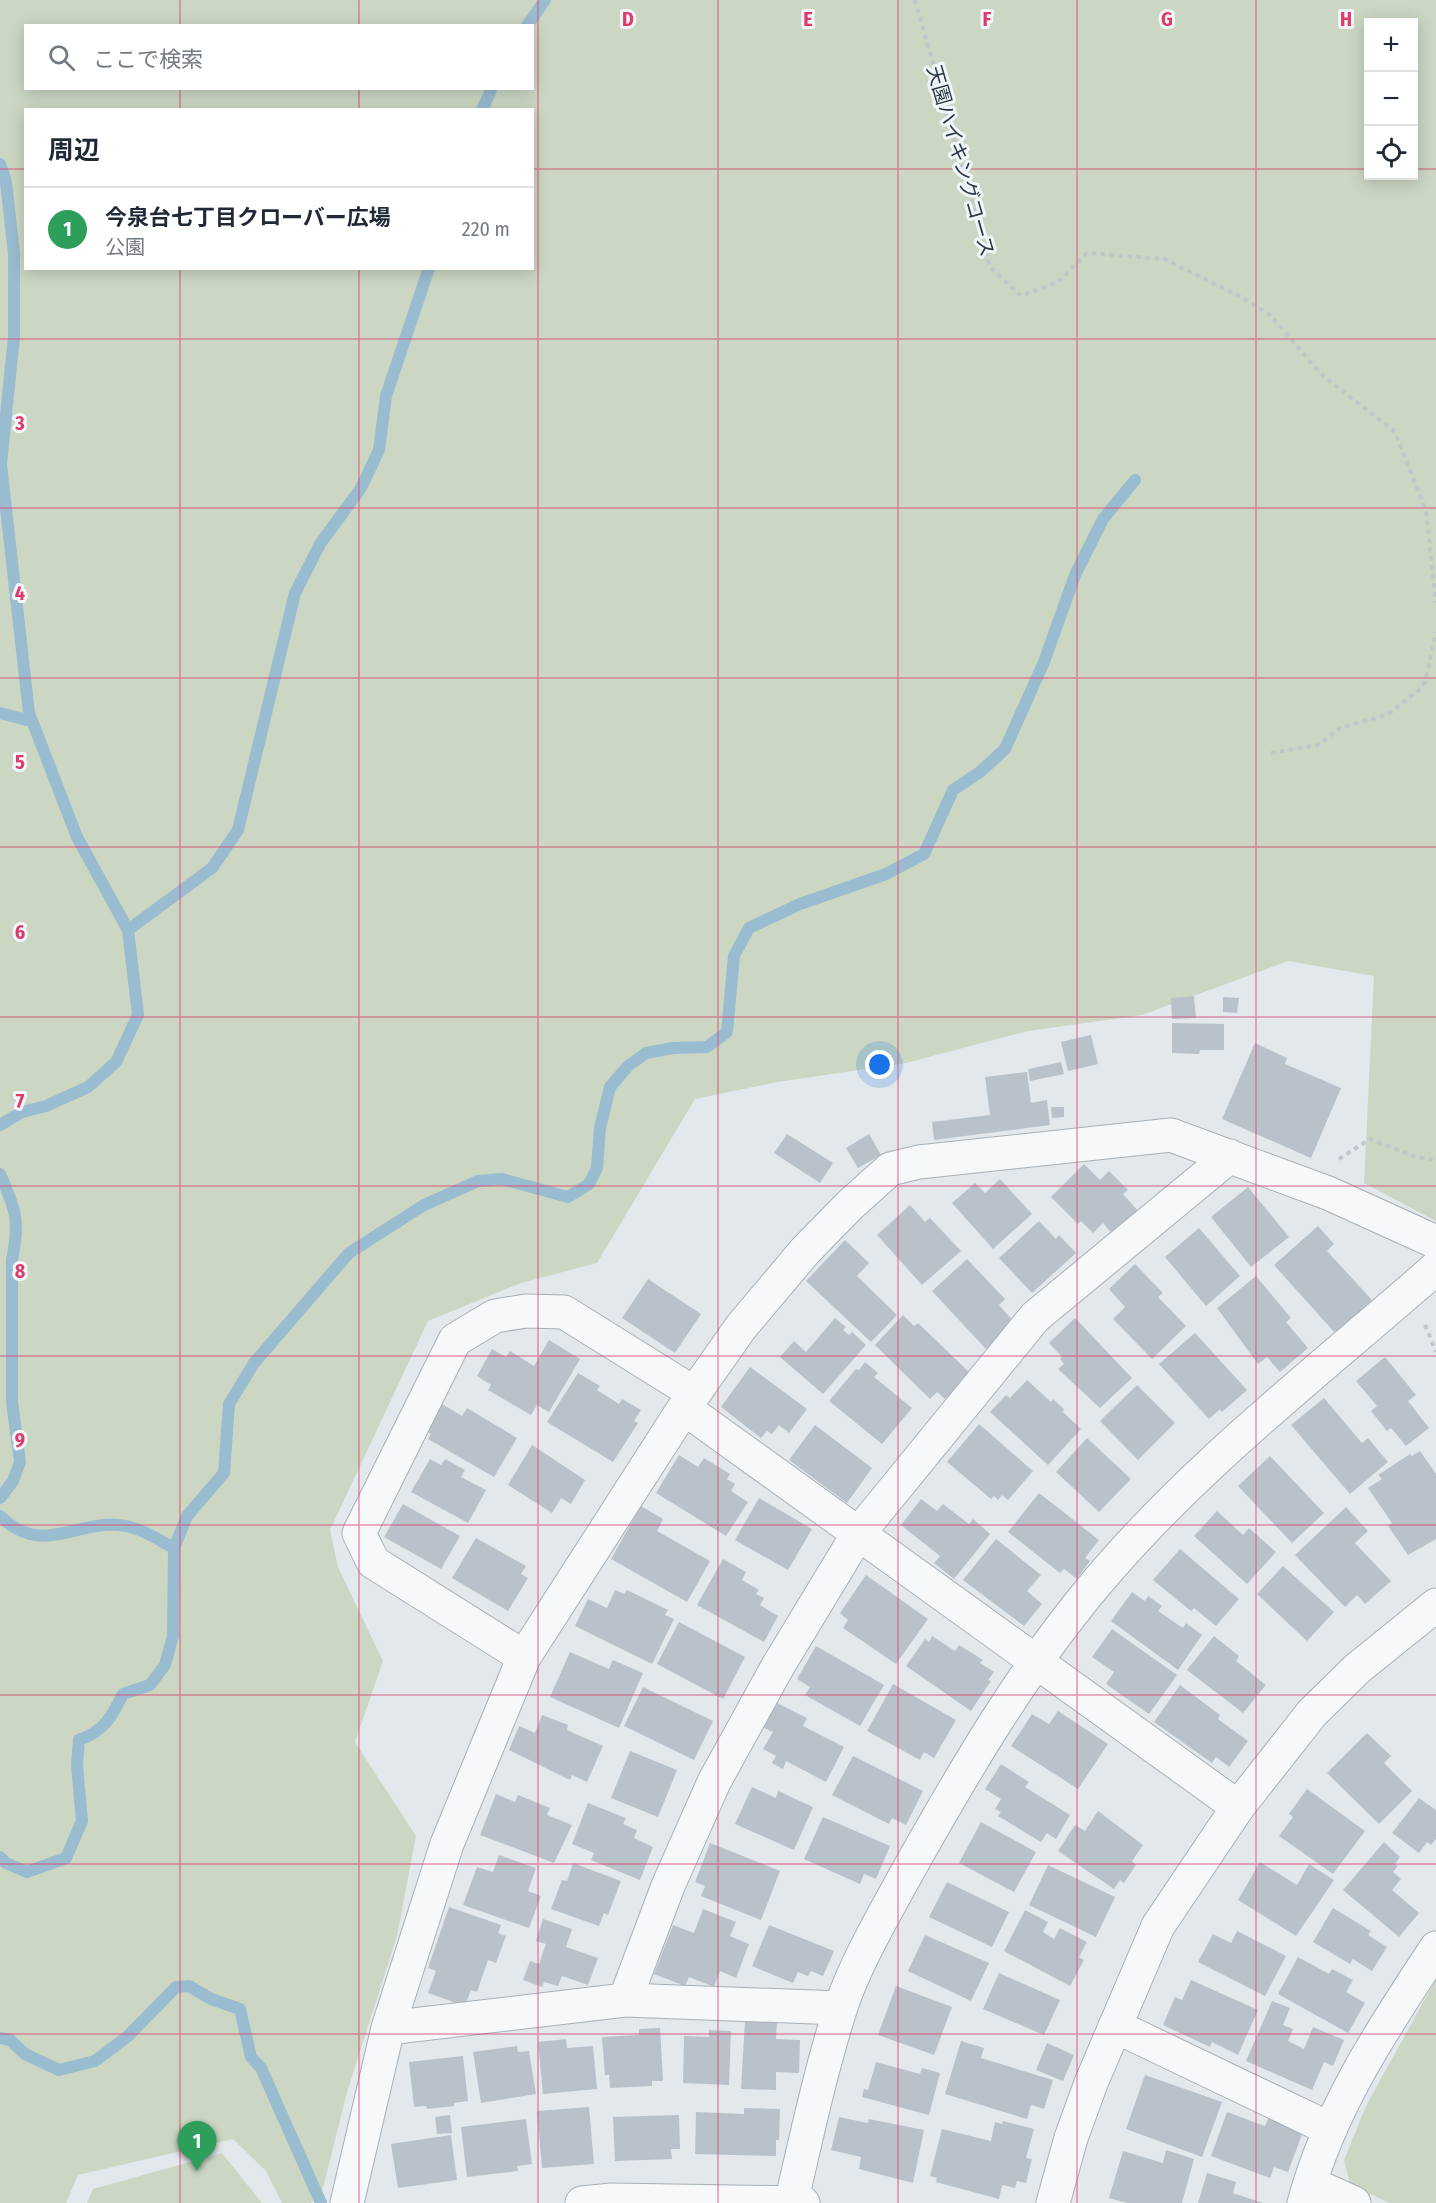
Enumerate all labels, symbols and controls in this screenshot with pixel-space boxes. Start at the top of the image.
text: D [622,7,634,31]
text: E [803,7,813,31]
text: F [983,7,992,31]
text: G [1161,7,1173,31]
text: H [1340,7,1352,31]
map controls [1364,18,1418,180]
button: + [1364,18,1418,72]
search box [24,24,534,90]
icon: search [45,41,78,74]
text: ここで検索 [93,46,203,73]
street label: 天園ハイキングコース [922,63,1000,259]
button: − [1364,72,1418,126]
button: locate [1364,126,1418,180]
text: 周辺 [48,135,100,166]
text: 今泉台七丁目クローバー広場 [105,204,391,231]
text: 1 [63,217,72,241]
text: 220 m [462,217,510,241]
text: 公園 [105,235,145,259]
text: 3 [14,411,25,435]
text: 4 [15,581,25,605]
text: 5 [15,750,25,774]
text: 6 [15,920,25,944]
your location [865,1050,894,1079]
text: 7 [16,1089,25,1113]
text: 8 [15,1259,26,1283]
text: 9 [15,1428,25,1452]
pin: 1 [178,2122,216,2171]

